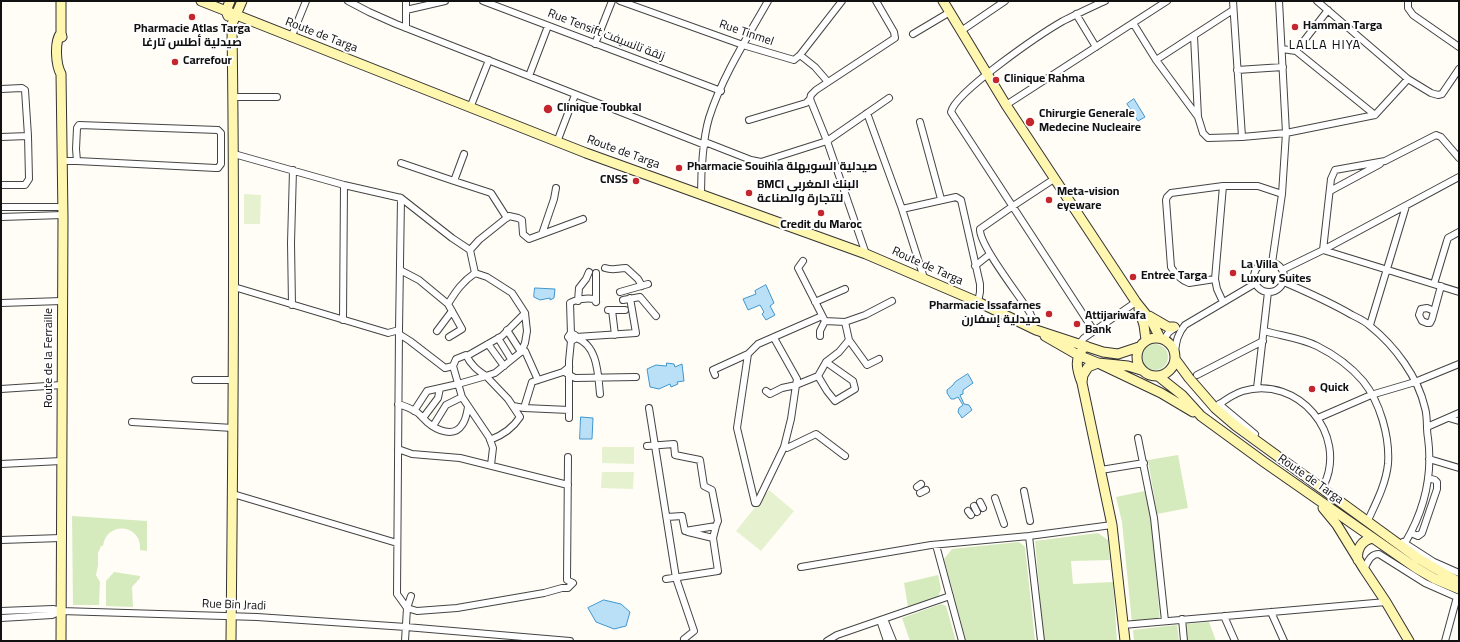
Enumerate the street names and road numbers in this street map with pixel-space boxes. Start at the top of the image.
street label: Rue Tensift زنقة تانسيفت [545,7,667,65]
street label: Route de Targa [283,16,359,56]
street label: Rue Tinmel [717,18,775,50]
street label: Route de Targa [585,133,661,173]
street label: Route de Targa [889,245,965,289]
street label: Route de la Ferraille [43,308,57,408]
street label: Route de Targa [1275,452,1345,508]
street label: Rue Bin Jradi [202,598,266,614]

